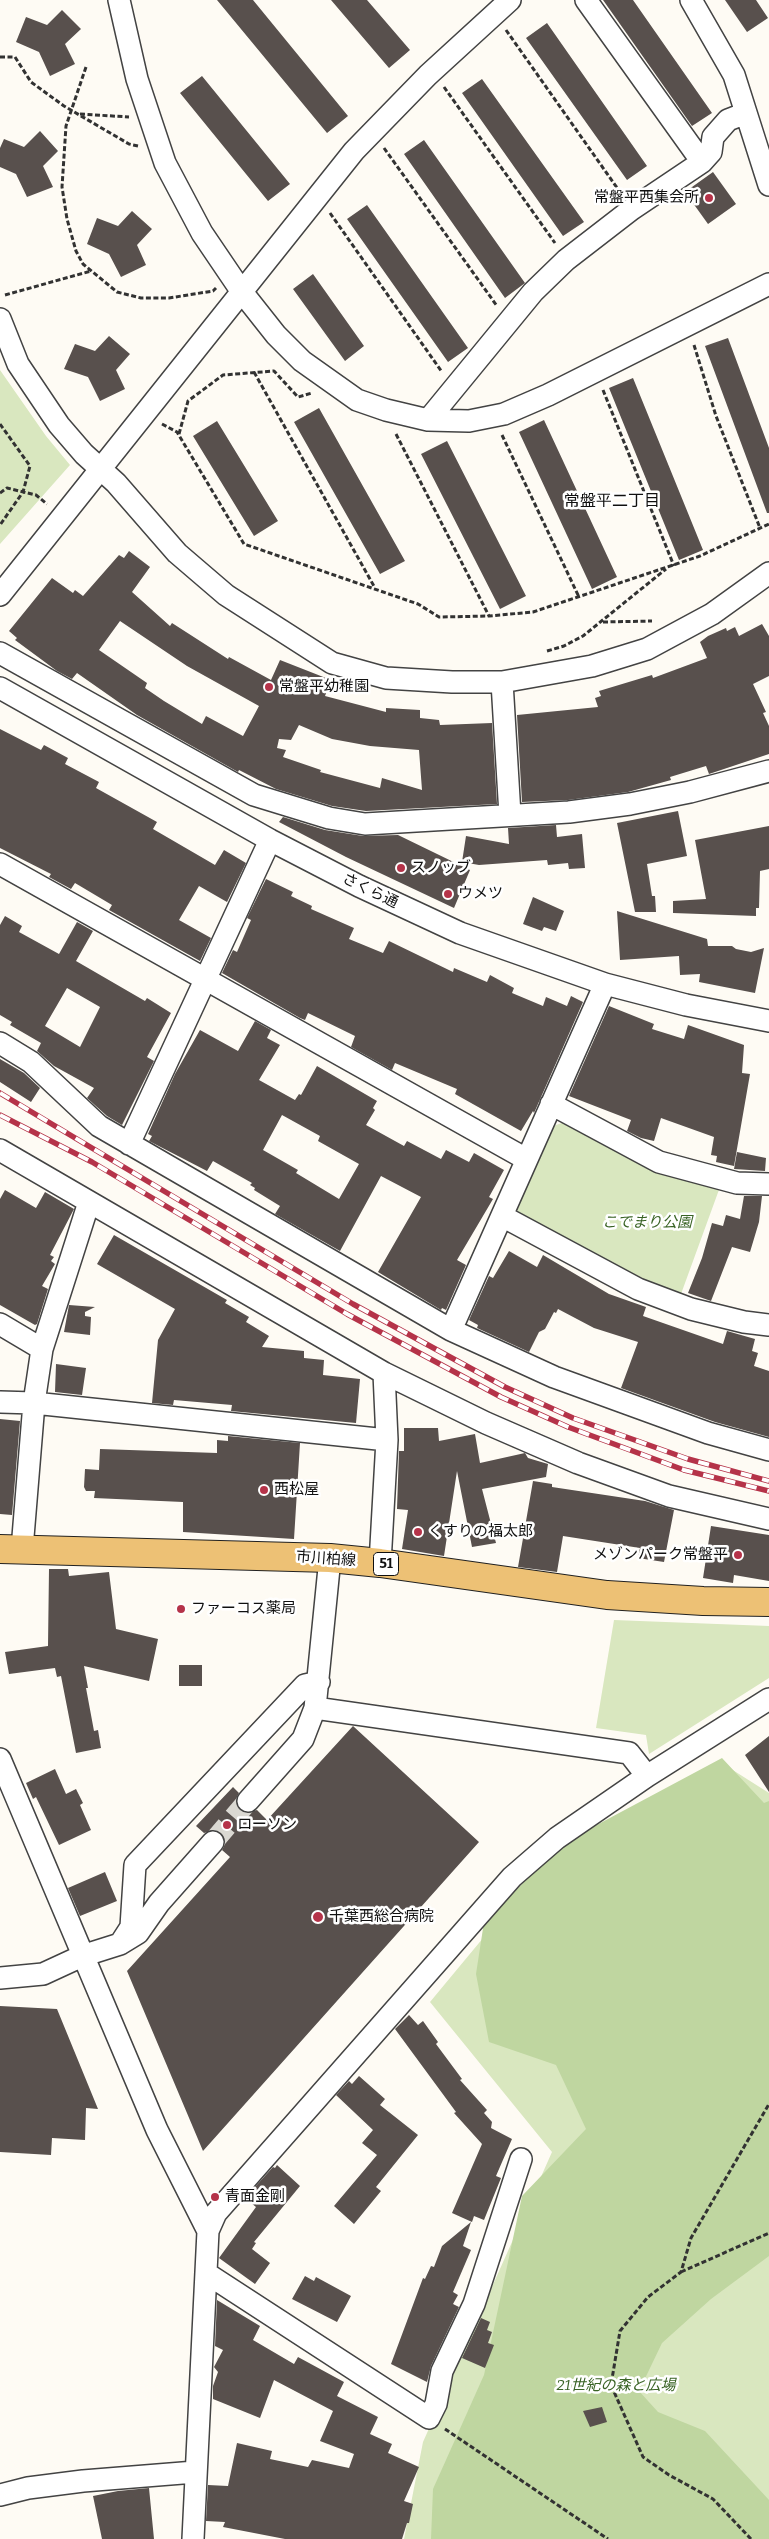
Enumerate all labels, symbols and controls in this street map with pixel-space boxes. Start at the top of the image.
place label: 常盤平西集会所 [594,189,699,207]
marker: 常盤平西集会所 [703,192,715,204]
district label: 常盤平二丁目 [564,492,660,512]
place label: 常盤平幼稚園 [279,678,369,696]
marker: 常盤平幼稚園 [263,681,275,693]
place label: スノッブ [411,859,471,877]
marker: スノッブ [395,862,407,874]
street label: さくら通 [339,870,401,912]
place label: ウメツ [458,885,503,903]
marker: ウメツ [442,888,454,900]
park label: こでまり公園 [602,1214,692,1232]
place label: 西松屋 [274,1481,319,1499]
marker: 西松屋 [258,1484,270,1496]
place label: くすりの福太郎 [428,1523,533,1541]
marker: くすりの福太郎 [412,1526,424,1538]
place label: メゾンパーク常盤平 [593,1546,728,1564]
street label: 市川柏線 [295,1548,357,1570]
marker: メゾンパーク常盤平 [732,1549,744,1561]
road number: 51 [374,1552,398,1576]
place label: ファーコス薬局 [191,1600,296,1618]
marker: ファーコス薬局 [175,1603,187,1615]
place label: ローソン [237,1816,297,1834]
marker: ローソン [221,1819,233,1831]
place label: 千葉西総合病院 [329,1908,434,1926]
marker: 千葉西総合病院 [311,1910,325,1924]
place label: 青面金剛 [225,2188,285,2206]
marker: 青面金剛 [209,2191,221,2203]
park label: 21世紀の森と広場 [557,2377,675,2395]

